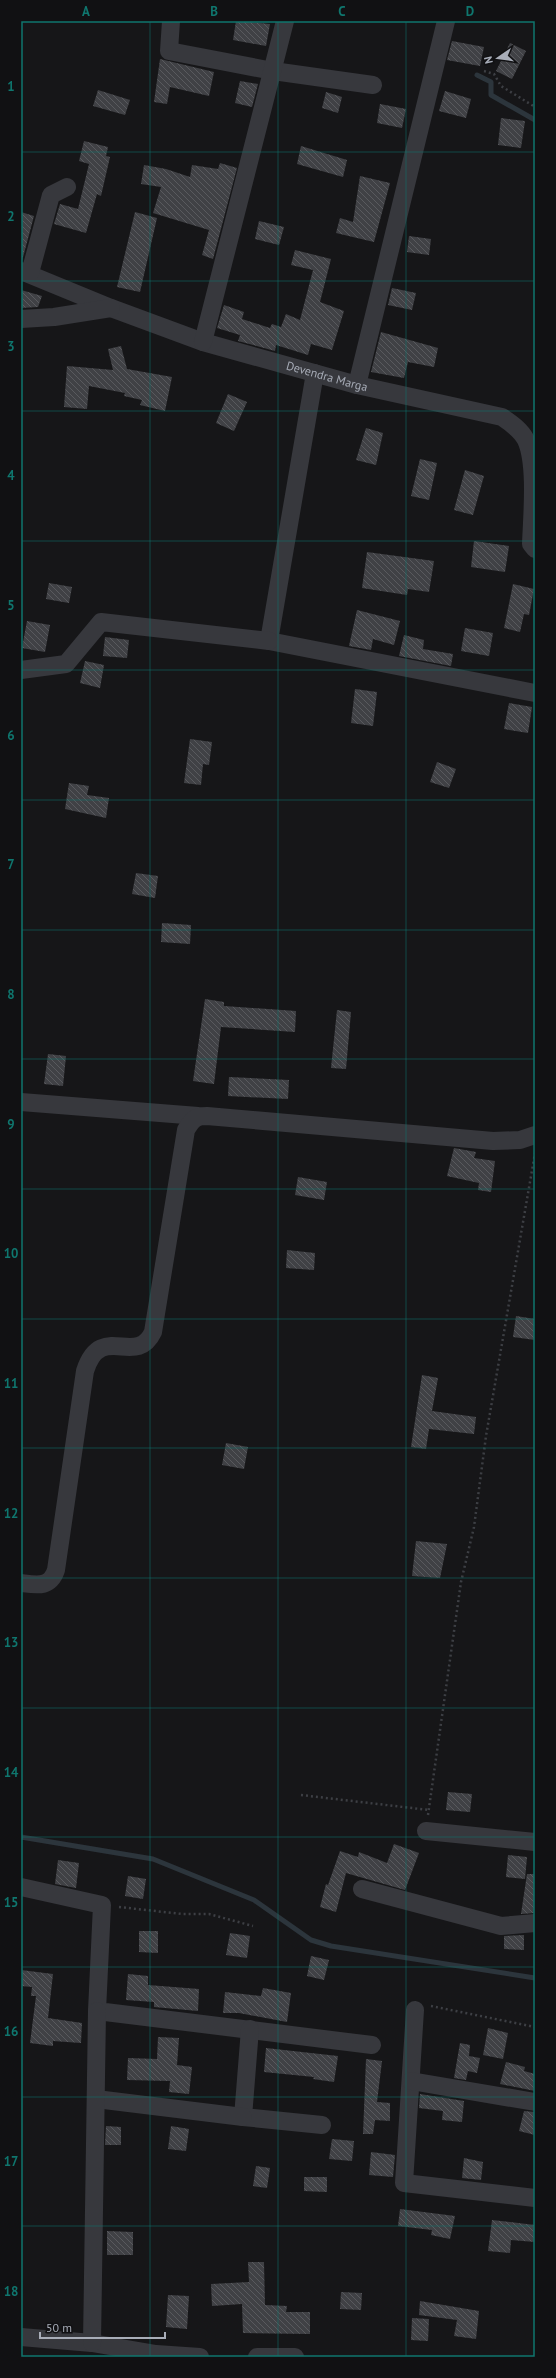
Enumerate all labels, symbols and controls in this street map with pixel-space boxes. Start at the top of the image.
text: A [82,3,90,20]
text: B [210,3,218,20]
text: C [338,3,346,20]
text: D [466,3,474,20]
north arrow [478,38,518,78]
text: N [481,55,496,65]
text: 1 [7,78,15,95]
text: 2 [7,208,15,225]
text: 3 [7,338,15,355]
street label: Devendra Marga [285,358,369,394]
text: 4 [7,467,15,484]
text: 5 [7,597,15,614]
text: 6 [7,727,15,744]
text: 7 [7,856,15,873]
text: 8 [7,986,15,1003]
text: 9 [7,1116,15,1133]
text: 10 [4,1245,18,1262]
text: 11 [4,1375,18,1392]
text: 12 [4,1505,18,1522]
text: 13 [4,1634,18,1651]
text: 14 [4,1764,19,1781]
text: 15 [4,1894,18,1911]
text: 16 [4,2023,18,2040]
text: 17 [4,2153,18,2170]
text: 18 [4,2283,18,2300]
scale bar [40,2314,165,2340]
text: 50 m [46,2320,72,2335]

